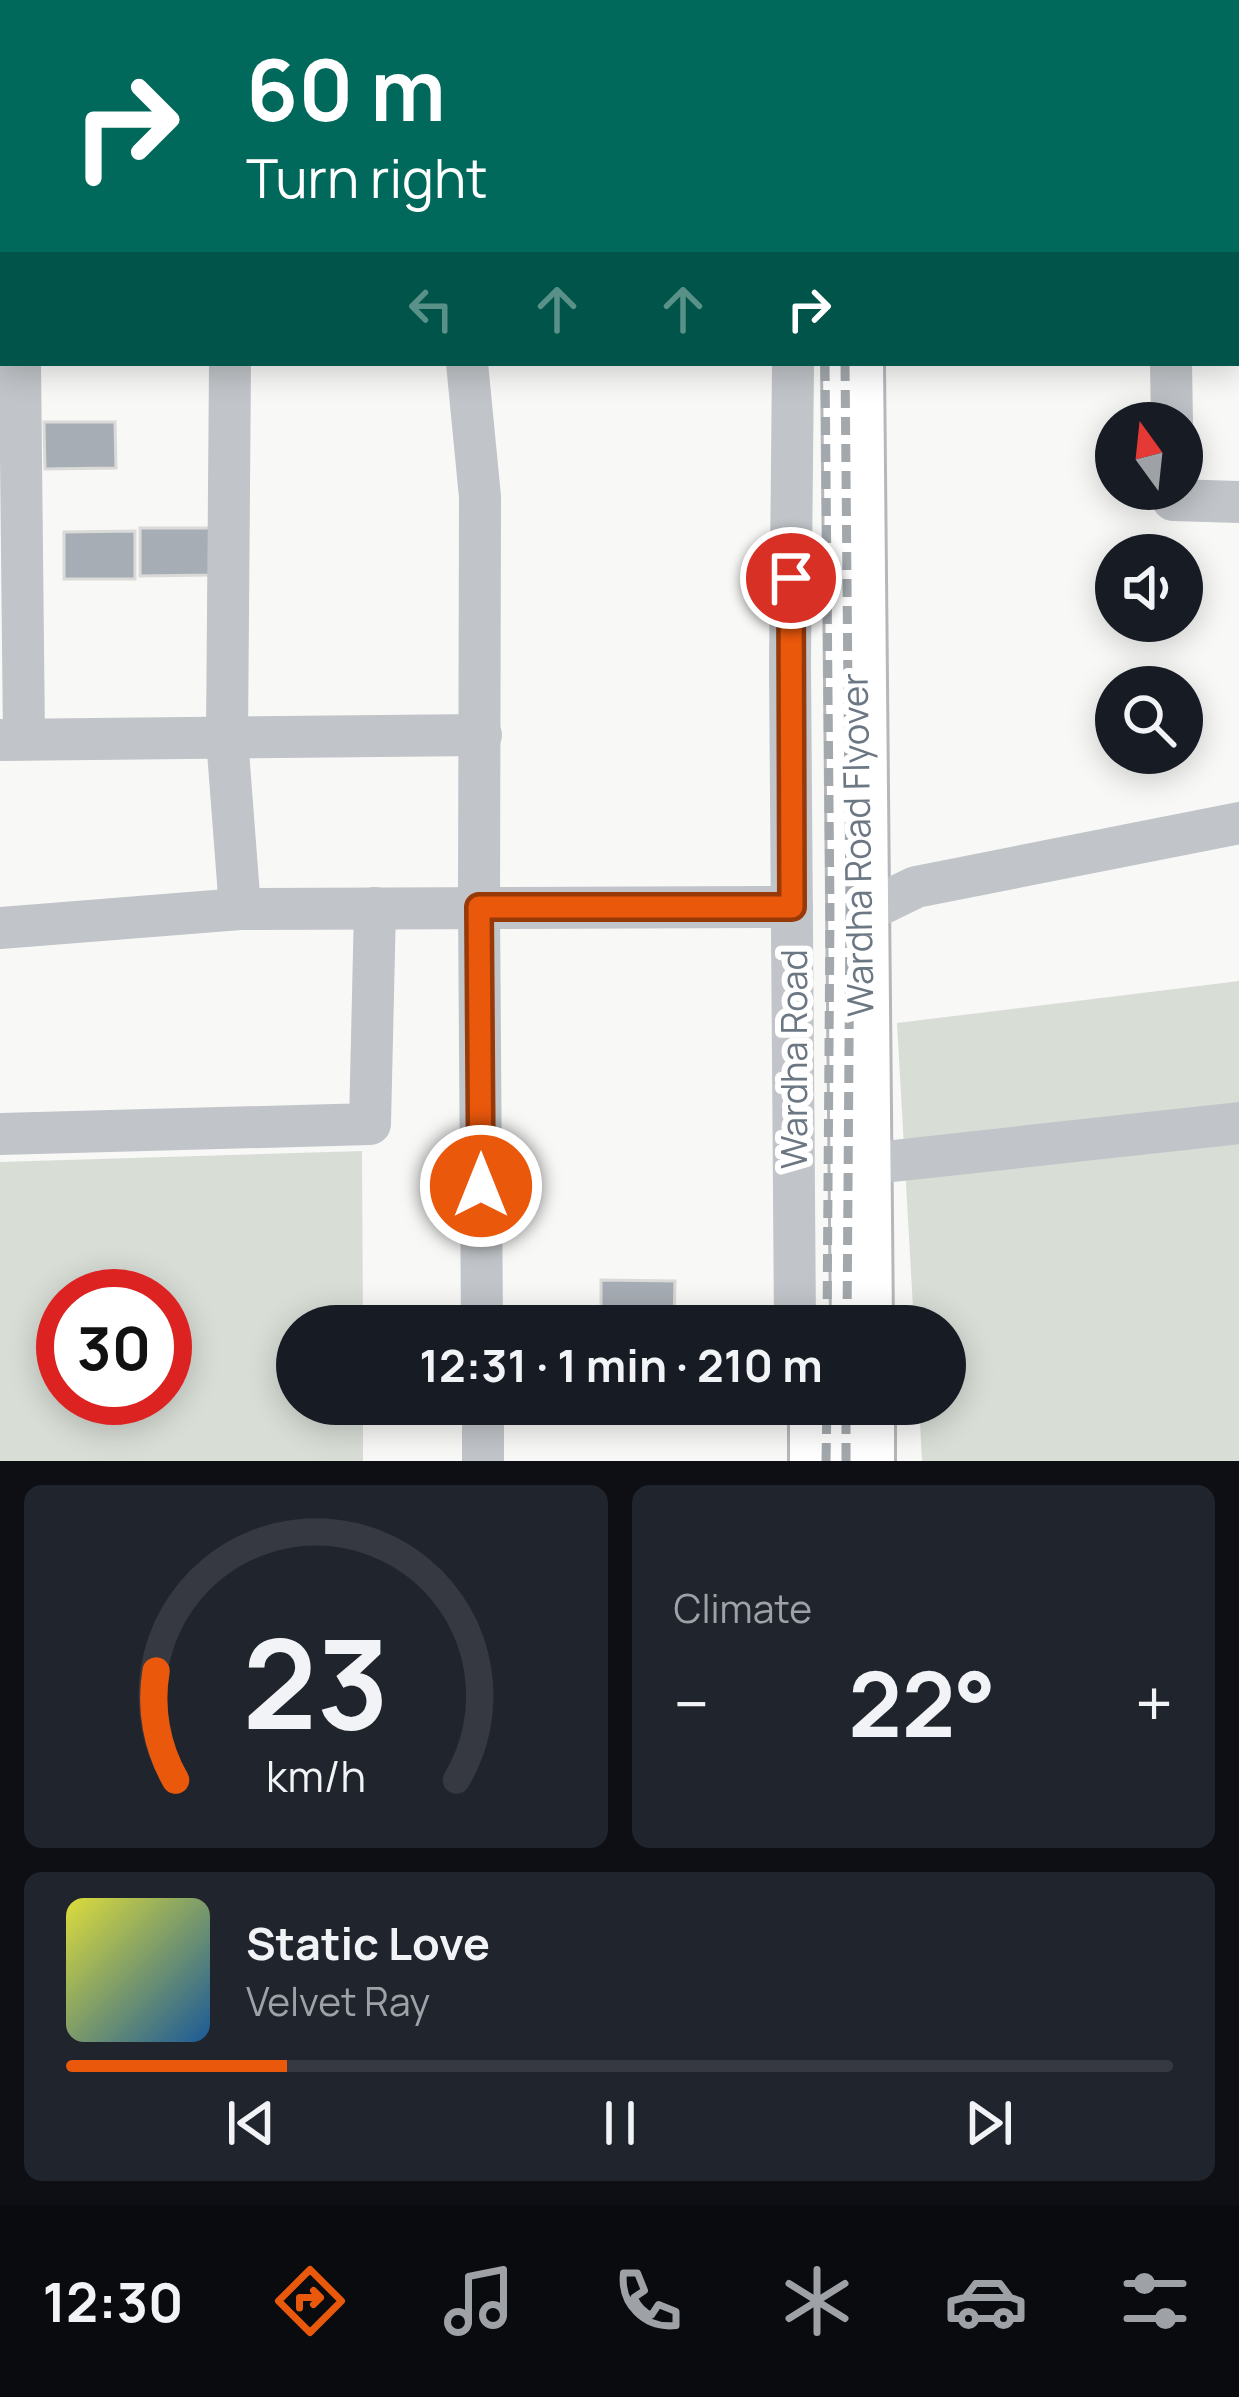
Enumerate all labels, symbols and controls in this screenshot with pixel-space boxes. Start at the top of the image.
text: 60 m [246,31,446,146]
icon: right [48,48,204,204]
text: Turn right [246,140,488,214]
icon: left [398,276,464,342]
icon: ahead [524,276,590,342]
icon: ahead [650,276,716,342]
icon: right [776,276,842,342]
north arrow [1095,402,1203,510]
map controls [1095,402,1203,774]
pin [740,527,842,629]
button: sound [1095,534,1203,642]
icon: arrive [758,545,824,611]
button: search [1095,666,1203,774]
street label: Wardha Road Flyover [830,673,884,1017]
street label: Wardha Road [769,949,818,1169]
position arrow [418,1123,544,1249]
speed limit sign: 30 [36,1269,192,1425]
text: 12:31 · 1 min · 210 m [419,1334,823,1396]
text: Climate [674,1581,812,1635]
text: 23 [242,1596,389,1766]
text: 22° [848,1641,996,1764]
text: − [674,1658,709,1748]
text: + [1135,1658,1173,1748]
text: km/h [266,1745,366,1804]
text: Static Love [246,1912,490,1974]
text: Velvet Ray [246,1974,430,2028]
icon: previous [218,2090,284,2156]
icon: pause [587,2090,653,2156]
icon: next [956,2090,1022,2156]
icon: directions [268,2259,352,2343]
icon: music [437,2259,521,2343]
icon: phone [606,2259,690,2343]
icon: climate [775,2259,859,2343]
icon: car [944,2259,1028,2343]
icon: filters [1113,2259,1197,2343]
text: 12:30 [42,2264,184,2338]

